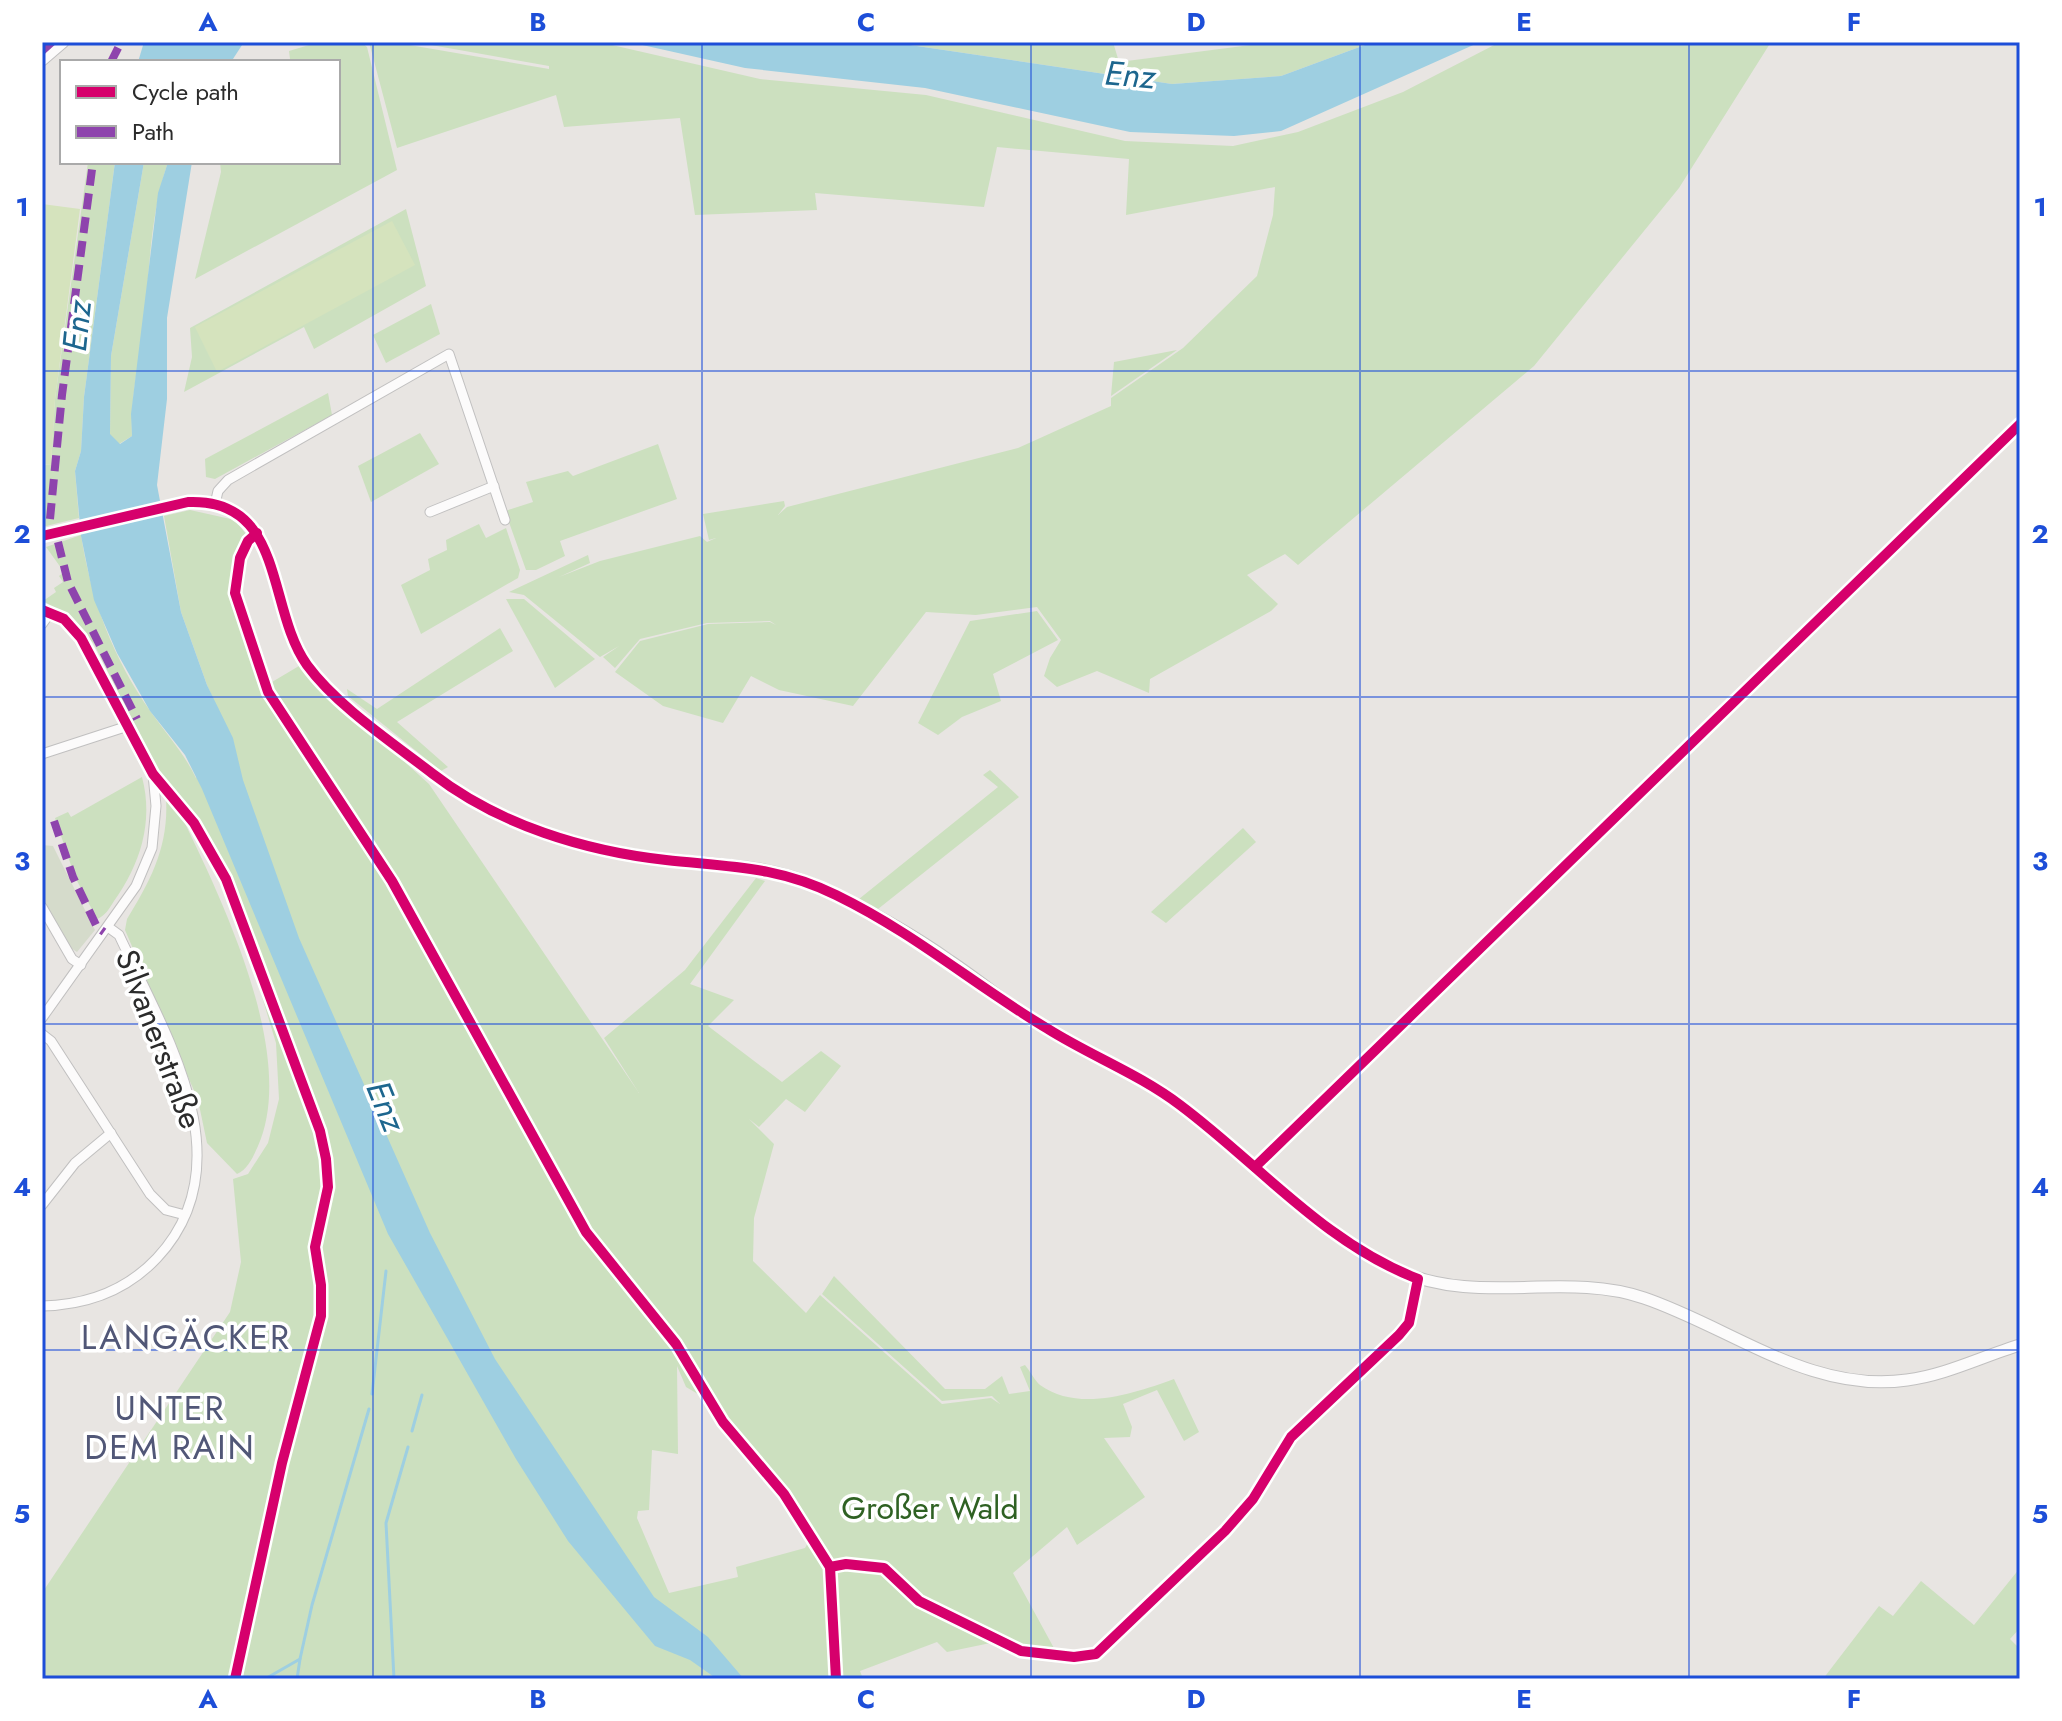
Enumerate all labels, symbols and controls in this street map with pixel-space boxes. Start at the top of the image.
text: A [197,3,218,41]
text: B [529,3,547,41]
text: C [857,3,875,41]
text: D [1186,3,1206,41]
text: E [1516,3,1532,41]
text: F [1847,3,1861,41]
water label: Enz [1103,48,1159,102]
legend [60,60,340,164]
text: Cycle path [132,74,239,109]
text: Path [132,114,174,149]
text: 1 [15,188,29,226]
text: 1 [2033,188,2047,226]
water label: Enz [50,296,104,354]
text: 2 [13,515,31,553]
text: 2 [2031,515,2049,553]
text: 3 [14,842,30,880]
text: 3 [2032,842,2048,880]
street label: Silvanerstraße [104,943,214,1135]
water label: Enz [354,1073,419,1140]
text: 4 [13,1168,31,1206]
text: 4 [2031,1168,2049,1206]
district label: LANGÄCKER [81,1313,291,1362]
district label: UNTER DEM RAIN [84,1384,256,1472]
park label: Großer Wald [841,1485,1019,1531]
text: 5 [14,1495,30,1533]
text: 5 [2032,1495,2048,1533]
text: A [197,1680,218,1718]
text: B [529,1680,547,1718]
text: C [857,1680,875,1718]
text: D [1186,1680,1206,1718]
text: E [1516,1680,1532,1718]
text: F [1847,1680,1861,1718]

